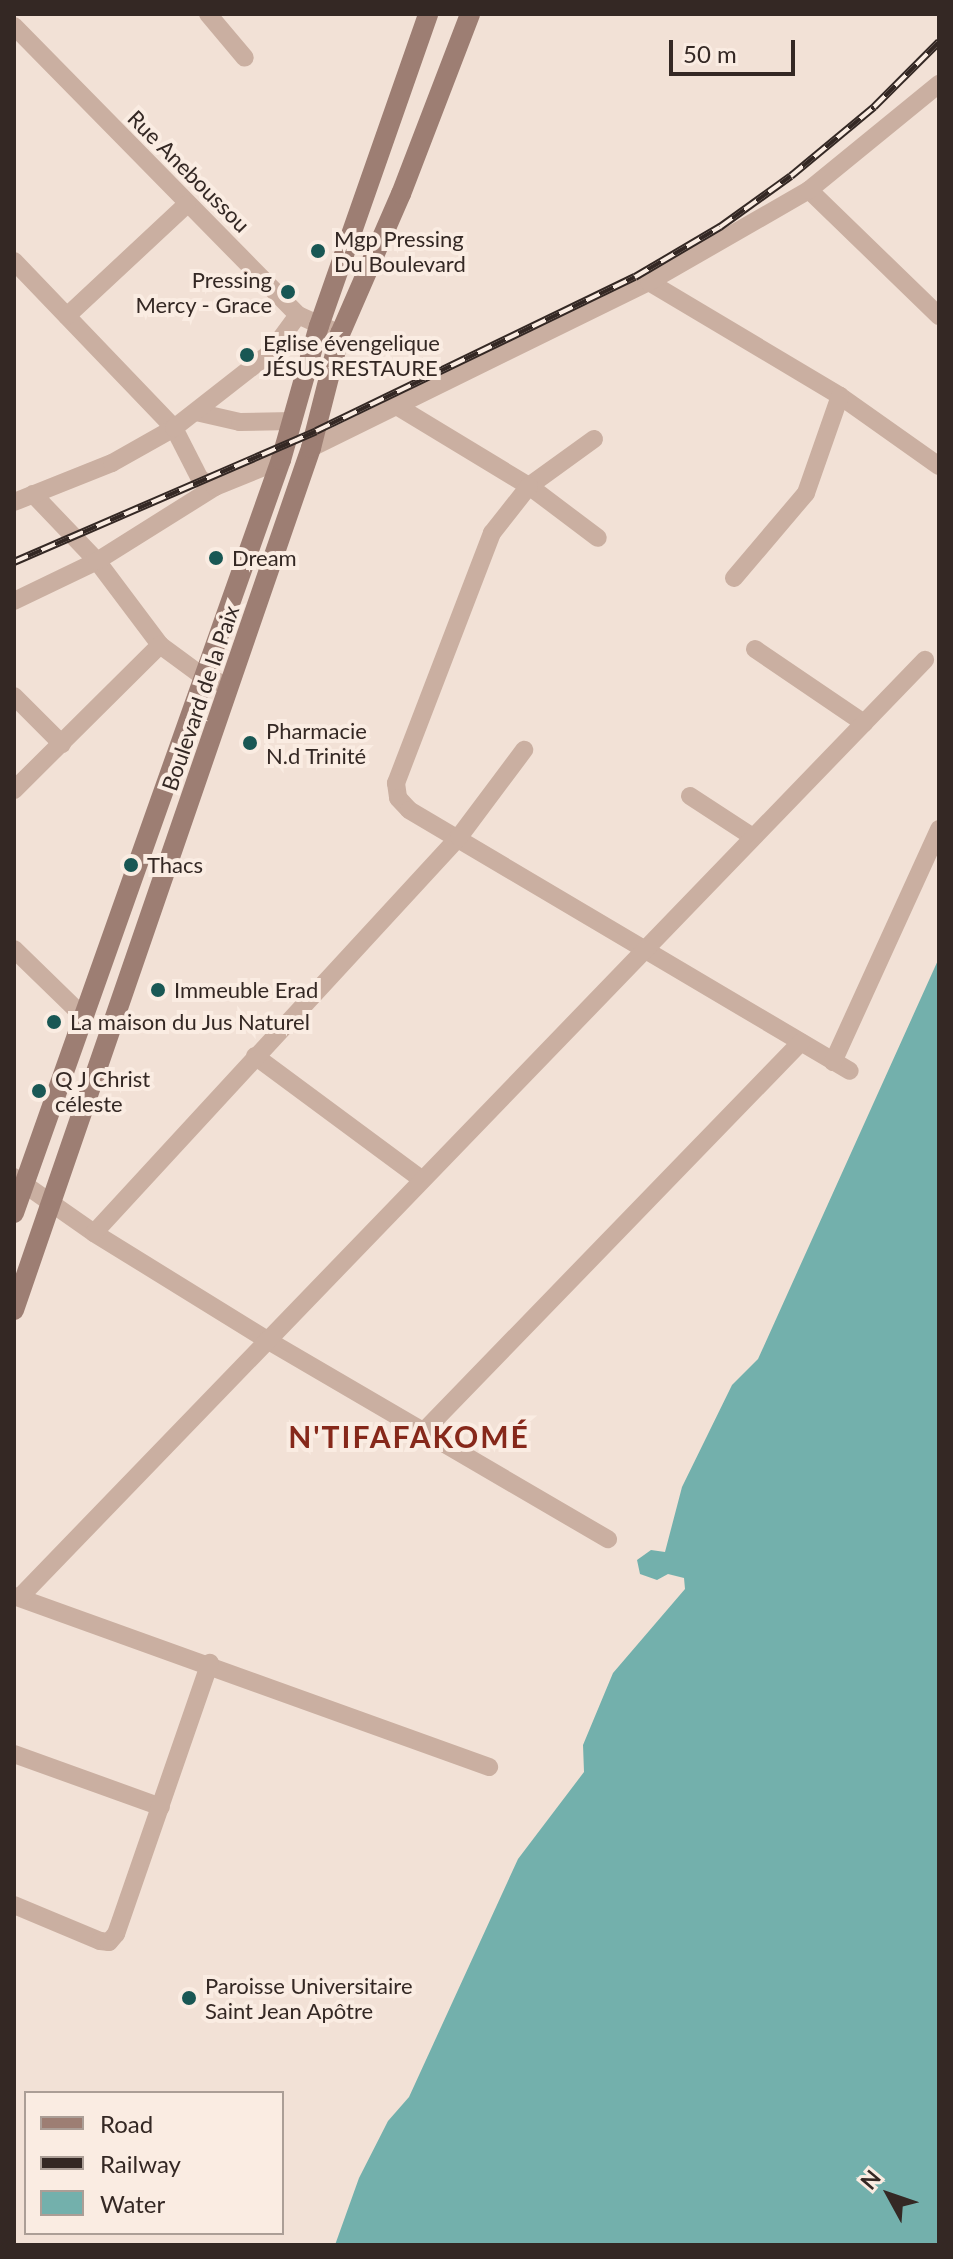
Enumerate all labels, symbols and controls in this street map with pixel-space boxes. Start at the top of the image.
scale bar [673,24,799,74]
text: 50 m [683,39,737,68]
street label: Rue Aneboussou [122,104,256,238]
place label: Mgp Pressing Du Boulevard [334,225,466,276]
marker: Mgp Pressing Du Boulevard [309,242,327,260]
place label: Pressing Mercy - Grace [135,266,272,318]
marker: Pressing Mercy - Grace [279,283,297,301]
place label: Eglise évengelique JÉSUS RESTAURE [263,329,440,380]
marker: Eglise évengelique JÉSUS RESTAURE [238,346,256,364]
place label: Dream [232,545,297,571]
marker: Dream [207,549,225,567]
street label: Boulevard de la Paix [156,602,244,794]
place label: Pharmacie N.d Trinité [266,717,367,768]
marker: Pharmacie N.d Trinité [241,734,259,752]
place label: Thacs [147,852,203,878]
marker: Thacs [122,856,140,874]
place label: Immeuble Erad [174,977,318,1003]
marker: Immeuble Erad [149,981,167,999]
place label: La maison du Jus Naturel [70,1009,310,1035]
marker: La maison du Jus Naturel [45,1013,63,1031]
place label: Q J Christ céleste [55,1065,151,1116]
marker: Q J Christ céleste [30,1082,48,1100]
district label: N'TIFAFAKOMÉ [288,1418,530,1454]
place label: Paroisse Universitaire Saint Jean Apôtre [205,1972,412,2024]
marker: Paroisse Universitaire Saint Jean Apôtre [180,1989,198,2007]
legend [24,2091,284,2235]
text: Road [100,2109,153,2138]
text: Railway [100,2149,181,2178]
north arrow [849,2155,929,2235]
text: N [854,2164,886,2194]
text: Water [100,2189,165,2218]

